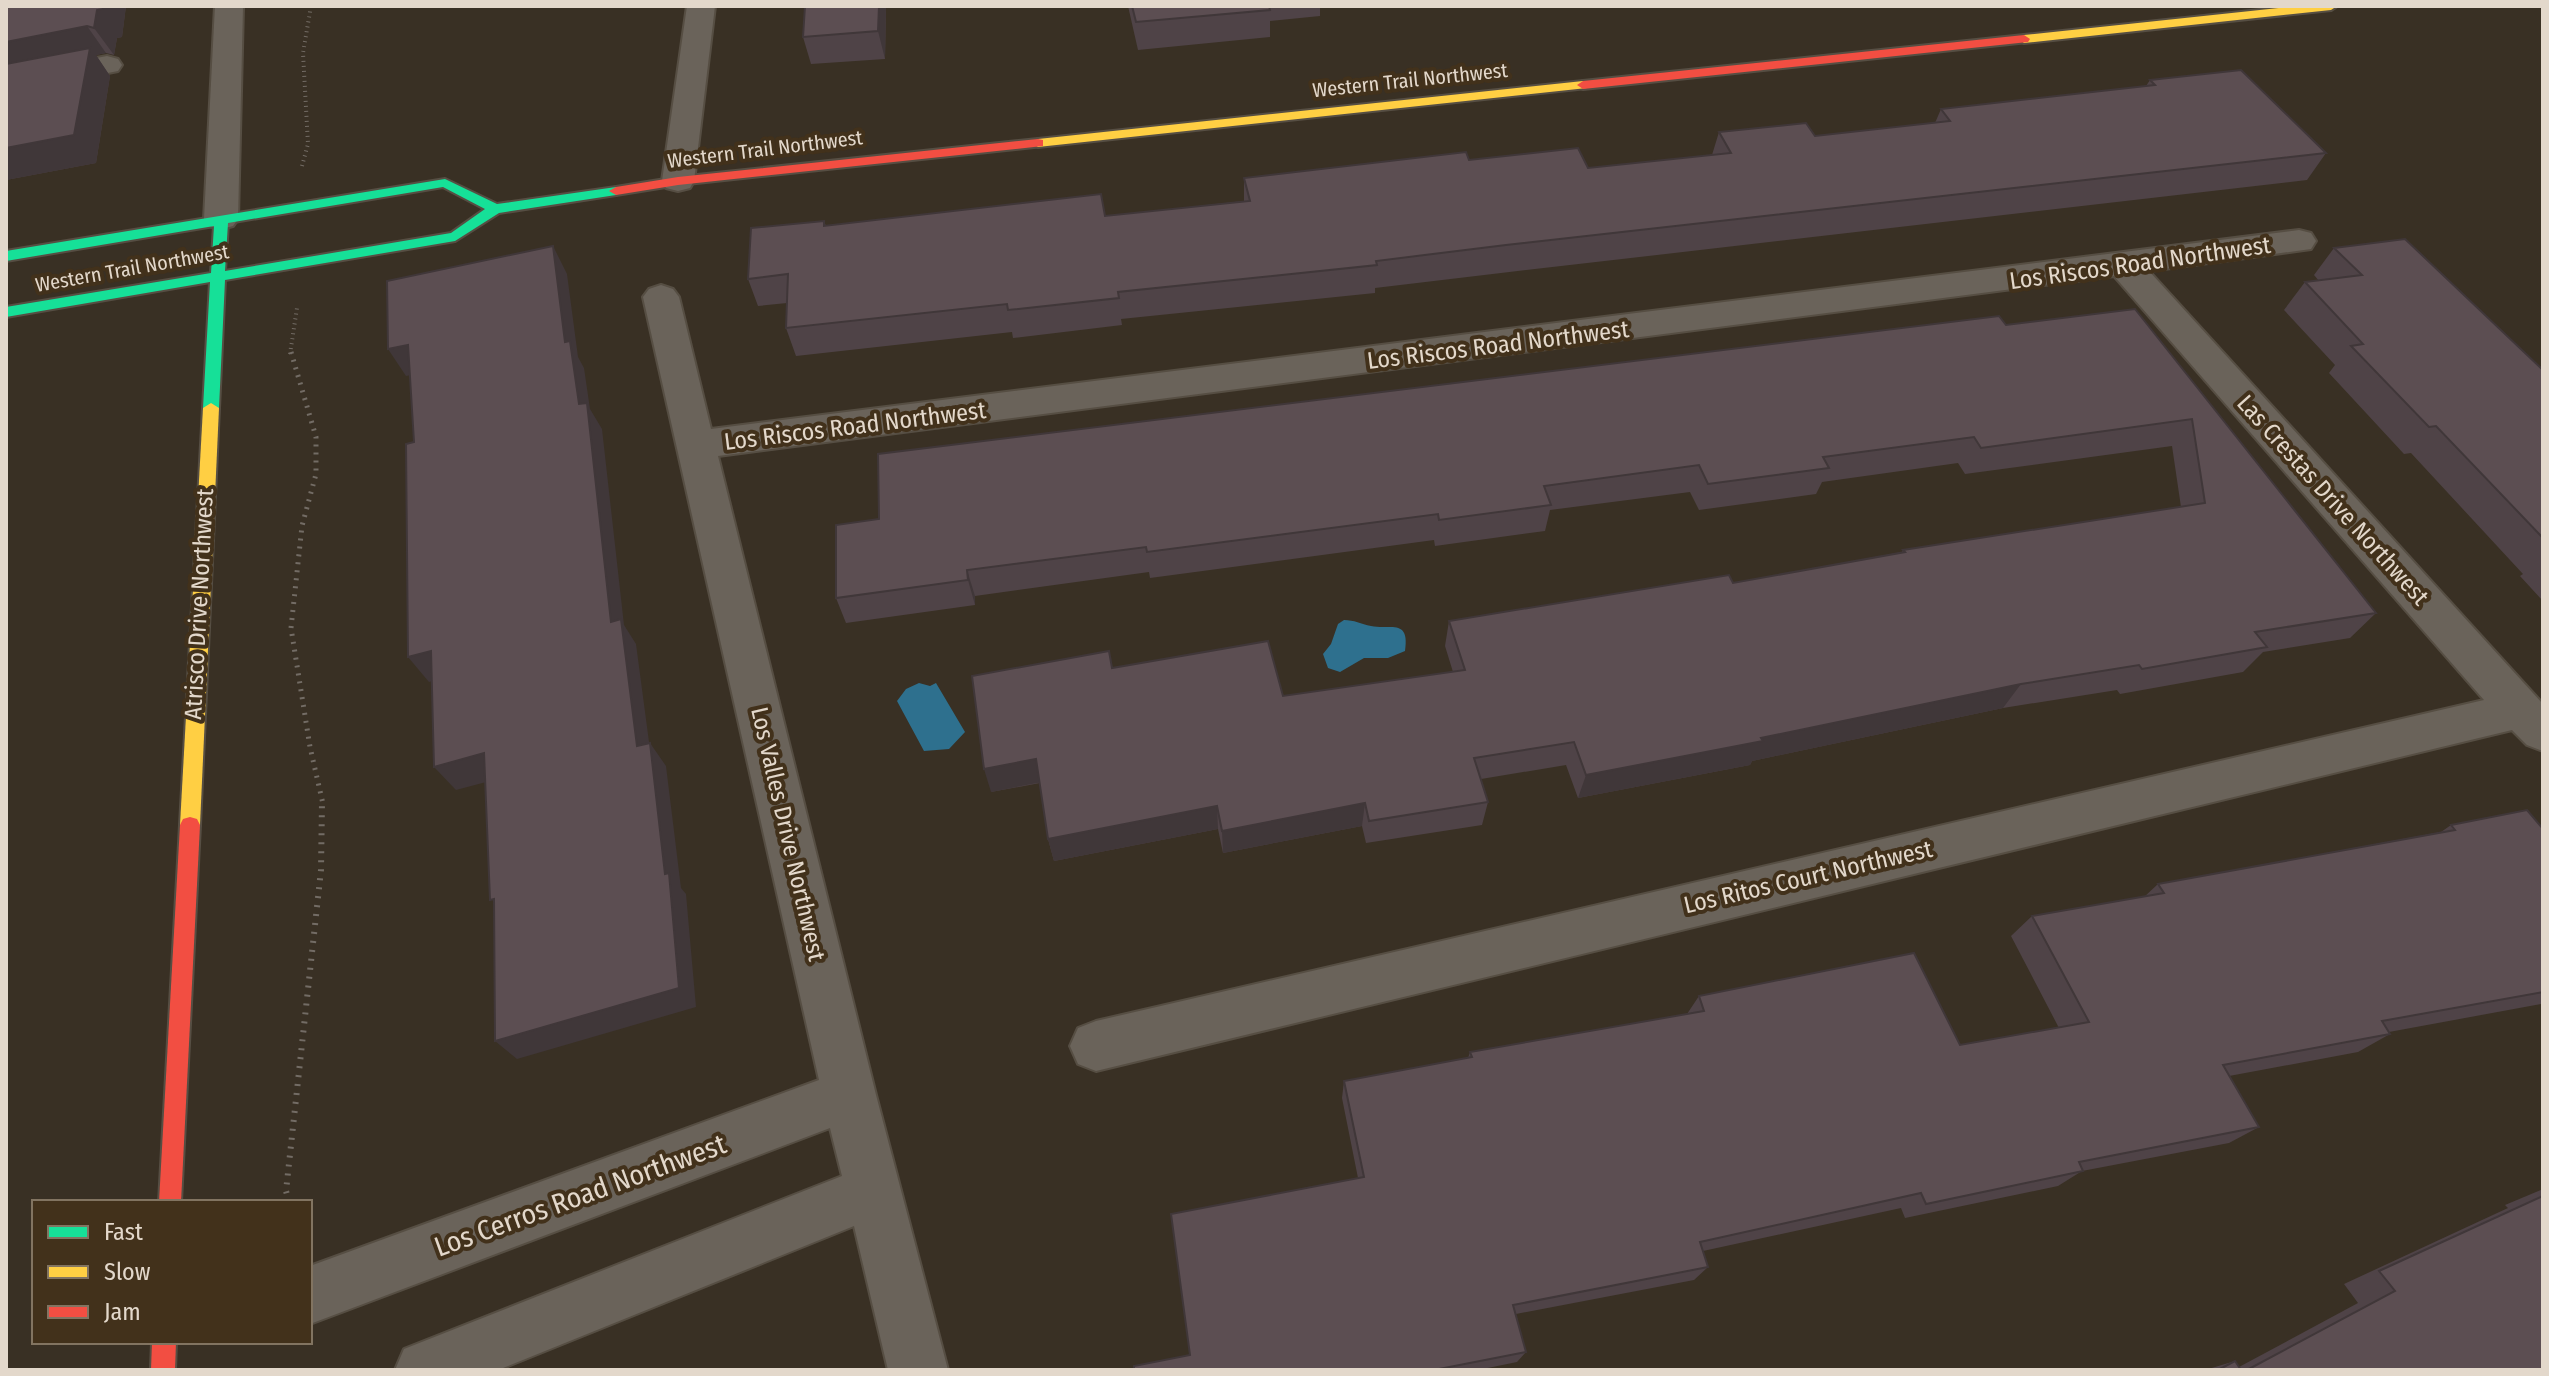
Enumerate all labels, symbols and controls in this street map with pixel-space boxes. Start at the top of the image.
street label: Western Trail Northwest [1311,58,1509,102]
street label: Western Trail Northwest [666,125,864,173]
street label: Los Riscos Road Northwest [2008,231,2273,295]
street label: Western Trail Northwest [33,239,231,297]
street label: Los Riscos Road Northwest [1366,315,1631,375]
street label: Las Crestas Drive Northwest [2231,389,2435,611]
street label: Los Riscos Road Northwest [723,396,988,456]
street label: Atrisco Drive Northwest [179,488,219,720]
street label: Los Valles Drive Northwest [745,704,831,964]
street label: Los Ritos Court Northwest [1681,835,1935,919]
street label: Los Cerros Road Northwest [430,1127,731,1264]
legend [32,1200,312,1344]
text: Fast [104,1218,143,1246]
text: Slow [104,1258,151,1286]
text: Jam [104,1298,141,1326]

